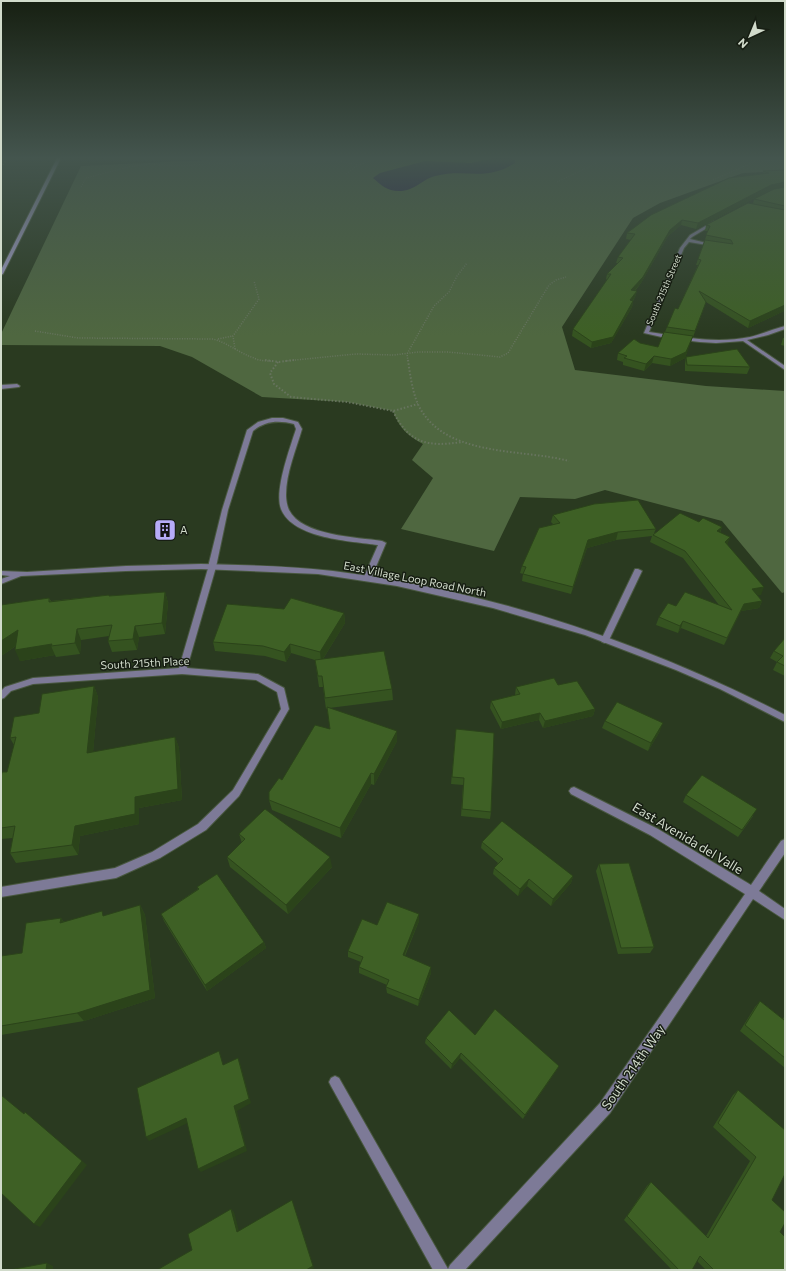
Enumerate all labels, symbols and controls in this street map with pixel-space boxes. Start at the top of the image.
north arrow [730,16,770,56]
text: N [735,36,750,51]
street label: South 215th Street [644,252,684,327]
building icon: A [152,517,178,543]
place label: A [180,523,188,536]
street label: East Village Loop Road North [343,558,488,599]
street label: South 215th Place [100,654,190,671]
street label: East Avenida del Valle [630,799,746,877]
street label: South 214th Way [598,1021,668,1112]

